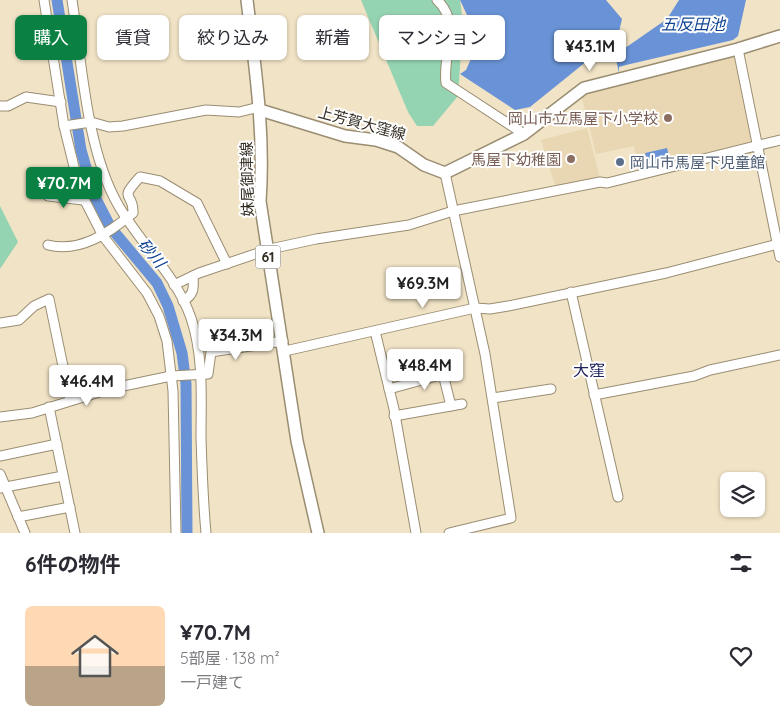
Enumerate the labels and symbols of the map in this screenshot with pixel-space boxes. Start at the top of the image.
water label: 五反田池 [661,14,727,34]
pin: ¥43.1M [549,30,631,72]
street label: 上芳賀大窪線 [316,102,408,144]
place label: 岡山市立馬屋下小学校 [508,109,658,128]
marker: 岡山市立馬屋下小学校 [662,112,674,124]
street label: 妹尾御津線 [237,141,257,217]
place label: 馬屋下幼稚園 [471,150,561,169]
marker: 馬屋下幼稚園 [565,153,577,165]
place label: 岡山市馬屋下児童館 [630,153,765,172]
marker: 岡山市馬屋下児童館 [614,156,626,168]
pin: ¥70.7M [23,166,105,209]
water label: 砂川 [134,234,171,273]
road number: 61 [256,246,280,268]
pin: ¥69.3M [382,266,464,309]
pin: ¥34.3M [195,318,277,361]
pin: ¥48.4M [384,348,466,391]
district label: 大窪 [573,360,605,380]
pin: ¥46.4M [46,364,128,407]

